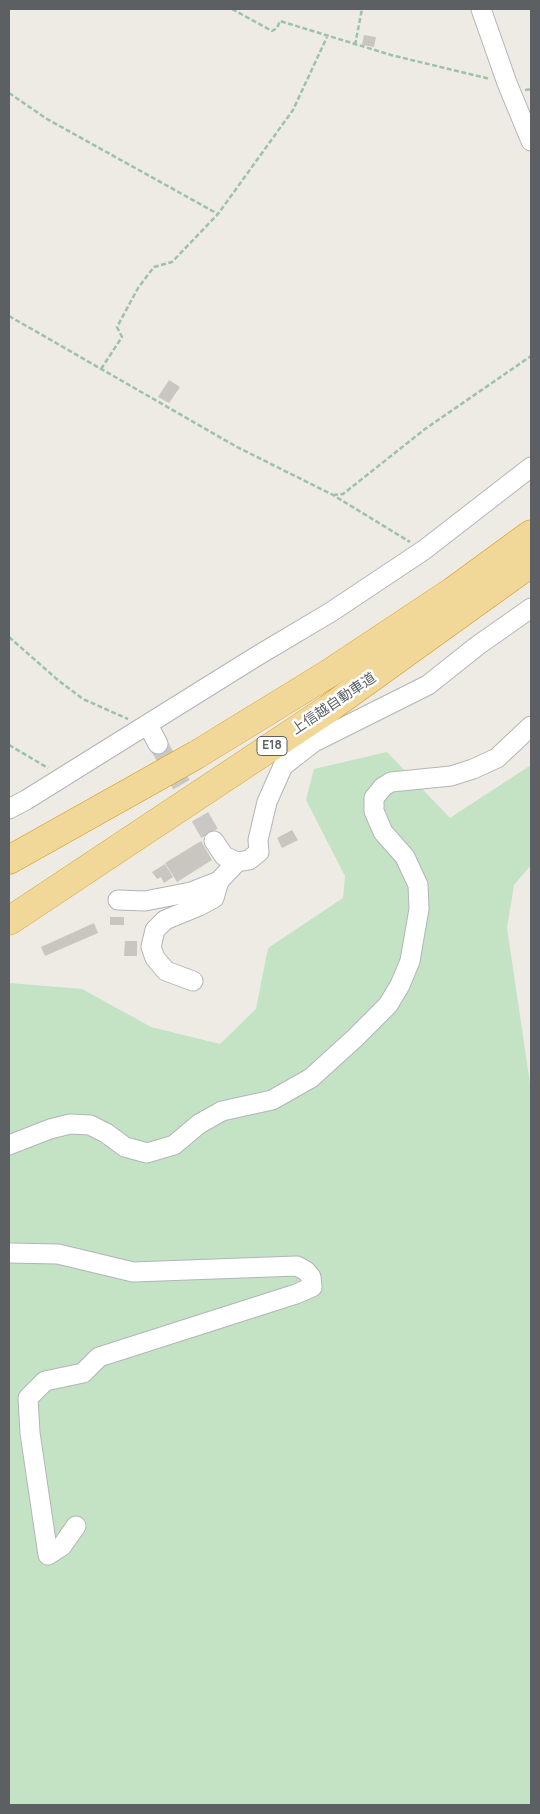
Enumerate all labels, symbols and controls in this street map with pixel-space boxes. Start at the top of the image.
street label: 上信越自動車道 [289,670,379,738]
road number: E18 [257,736,287,756]

